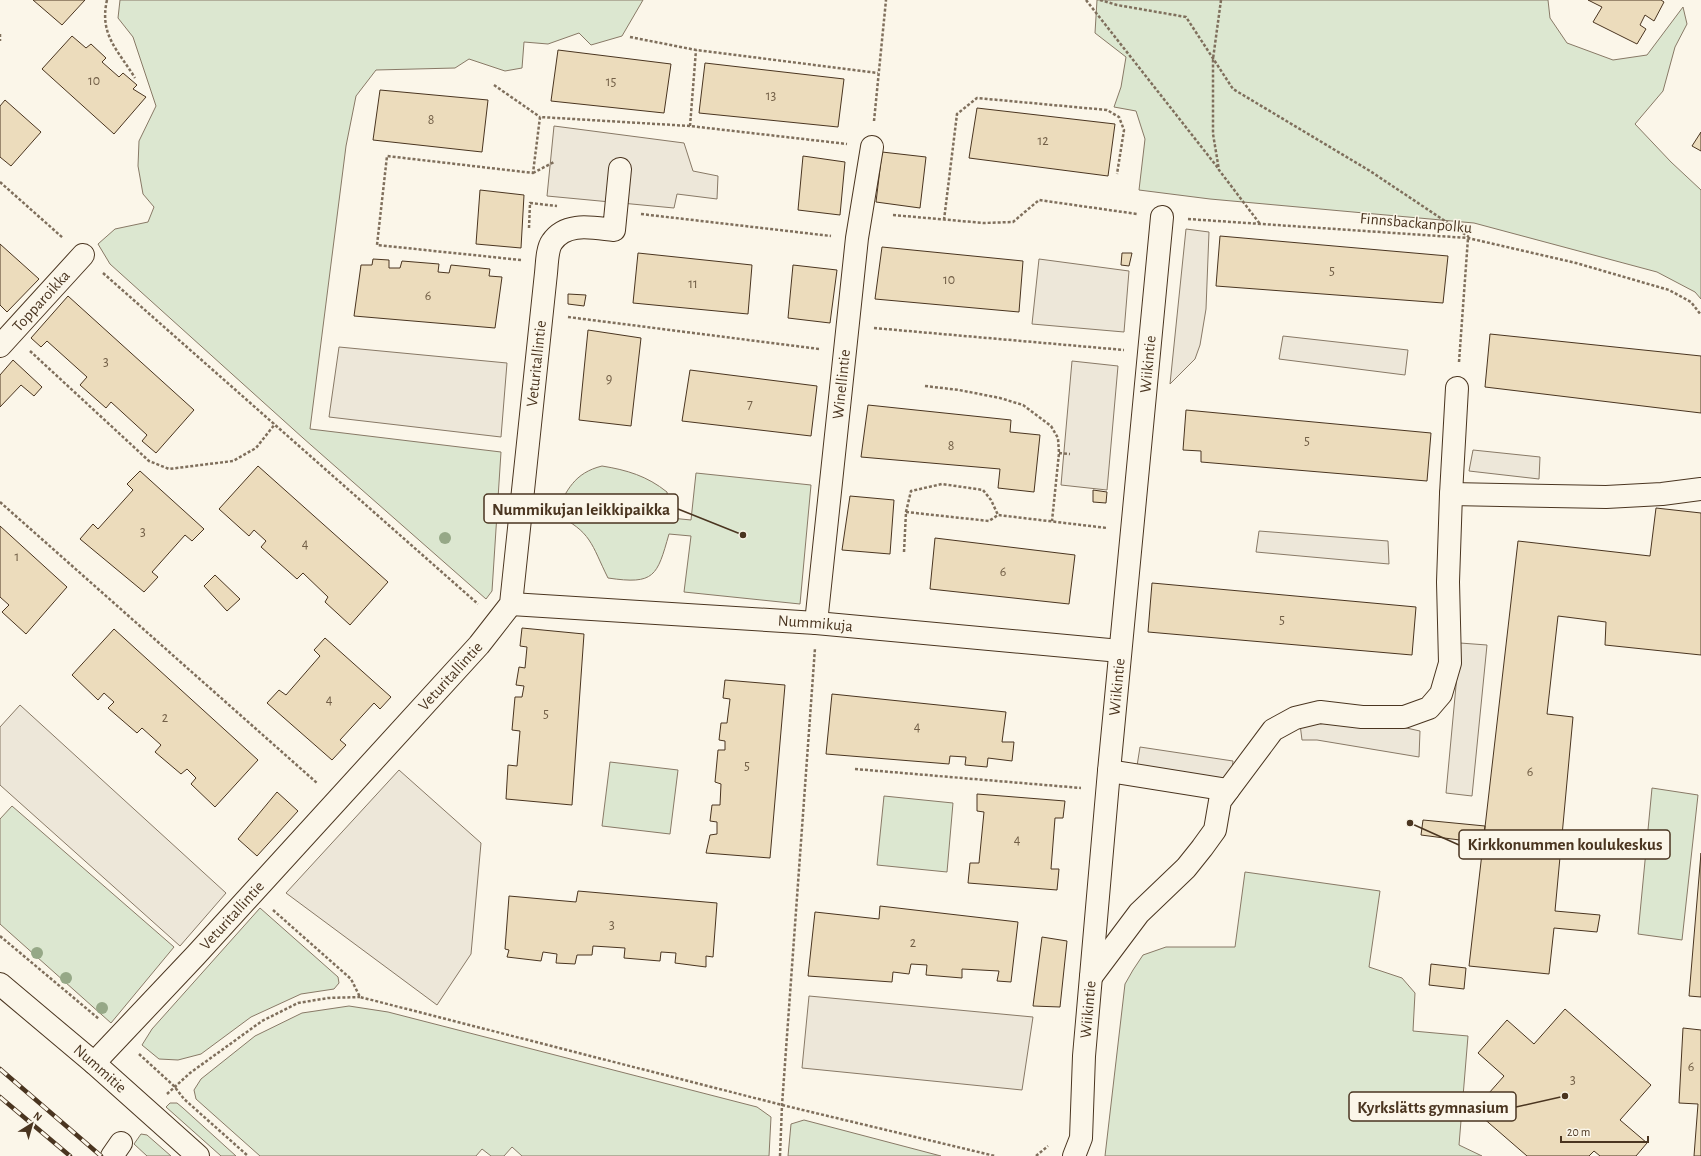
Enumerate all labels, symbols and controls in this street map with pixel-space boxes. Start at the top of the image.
house number: 10 [88,74,100,88]
house number: 15 [606,75,616,89]
house number: 13 [766,89,777,103]
house number: 8 [428,113,434,127]
house number: 12 [1037,134,1049,148]
street label: Finnsbackanpolku [1359,210,1473,236]
house number: 5 [1329,264,1335,278]
street label: Topparoikka [9,267,73,335]
house number: 10 [943,273,955,287]
house number: 11 [688,277,698,291]
house number: 6 [425,289,431,303]
street label: Veturitallintie [524,320,549,408]
street label: Wiikintie [1137,335,1159,394]
street label: Winellintie [830,349,853,420]
house number: 3 [103,355,109,369]
house number: 9 [606,372,612,386]
house number: 7 [747,397,753,411]
house number: 5 [1304,434,1310,448]
house number: 8 [948,439,954,453]
callout: Nummikujan leikkipaikka [484,494,678,523]
text: Nummikujan leikkipaikka [492,501,670,519]
house number: 3 [140,525,146,539]
house number: 4 [302,537,309,551]
house number: 1 [15,550,19,564]
house number: 6 [1000,565,1006,579]
street label: Nummikuja [777,613,854,635]
house number: 5 [1279,613,1285,627]
street label: Veturitallintie [415,639,486,714]
street label: Wiikintie [1106,657,1128,716]
house number: 4 [326,693,333,707]
house number: 5 [543,707,549,721]
house number: 2 [162,711,168,725]
house number: 4 [914,720,921,734]
house number: 5 [744,759,750,773]
house number: 6 [1527,765,1533,779]
callout: Kirkkonummen koulukeskus [1459,830,1670,859]
house number: 4 [1014,833,1021,847]
text: Kirkkonummen koulukeskus [1468,836,1663,853]
street label: Veturitallintie [197,878,267,953]
house number: 3 [609,918,615,932]
house number: 2 [910,936,916,950]
street label: Wiikintie [1078,980,1099,1039]
street label: Nummitie [70,1041,129,1096]
house number: 6 [1688,1060,1694,1074]
house number: 3 [1570,1073,1576,1087]
callout: Kyrkslätts gymnasium [1349,1092,1516,1121]
text: Kyrkslätts gymnasium [1357,1099,1509,1117]
north arrow [12,1104,52,1144]
text: N [31,1110,44,1123]
scale bar [1561,1118,1648,1144]
text: 20 m [1567,1126,1590,1138]

